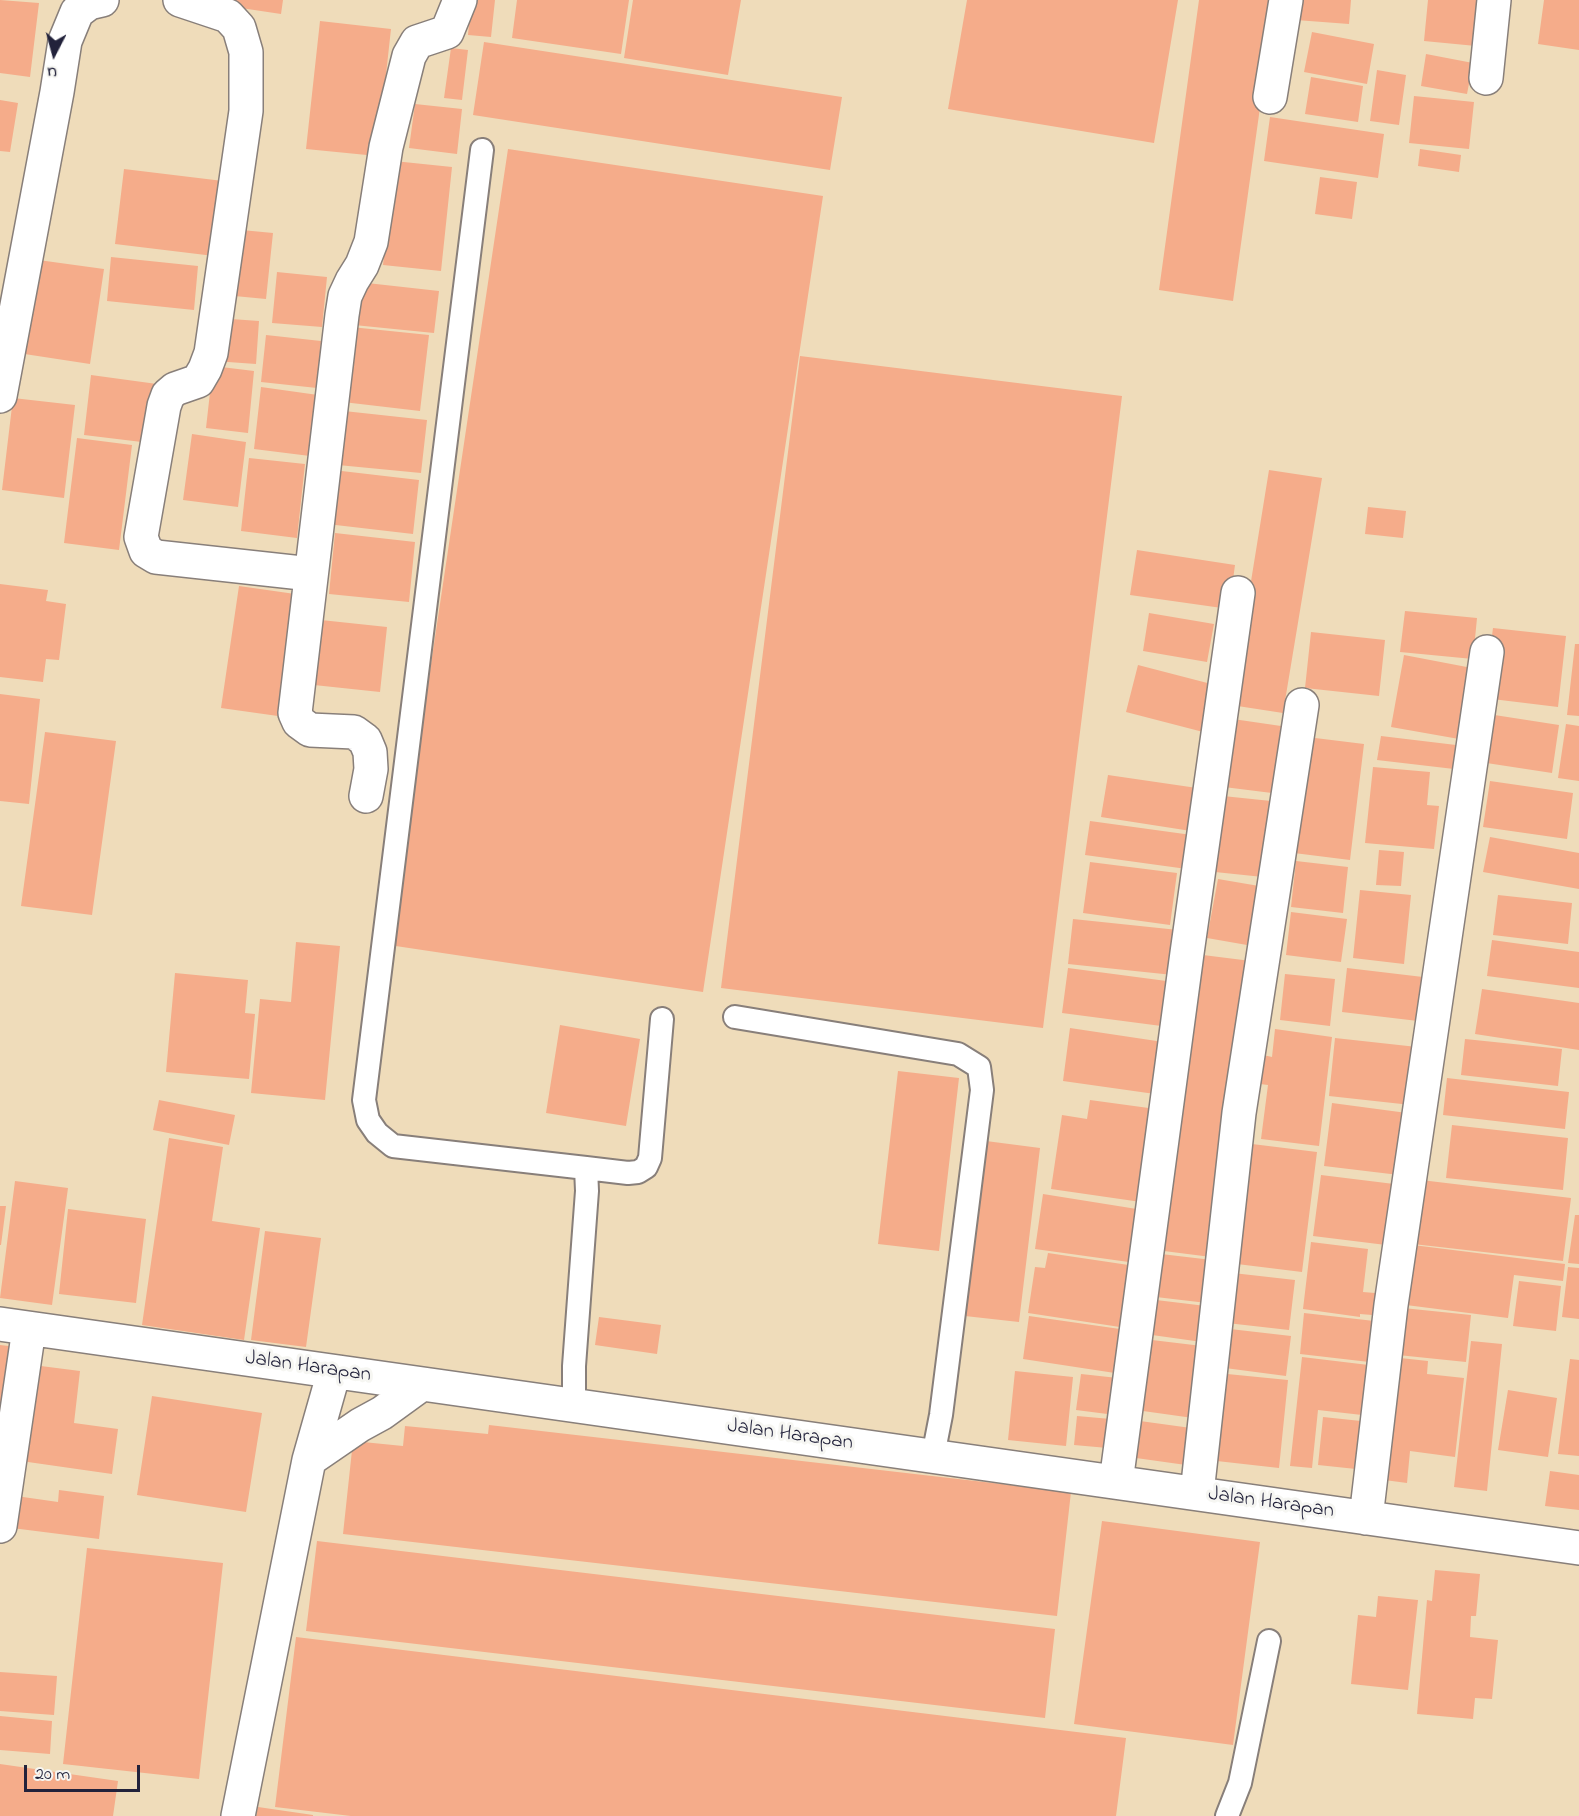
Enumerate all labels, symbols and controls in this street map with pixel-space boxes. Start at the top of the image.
north arrow [24,24,84,84]
text: U [46,59,58,84]
street label: Jalan Harapan [244,1347,372,1389]
street label: Jalan Harapan [726,1415,854,1457]
street label: Jalan Harapan [1207,1483,1335,1525]
scale bar [27,1753,142,1791]
text: 20 m [35,1762,70,1788]

